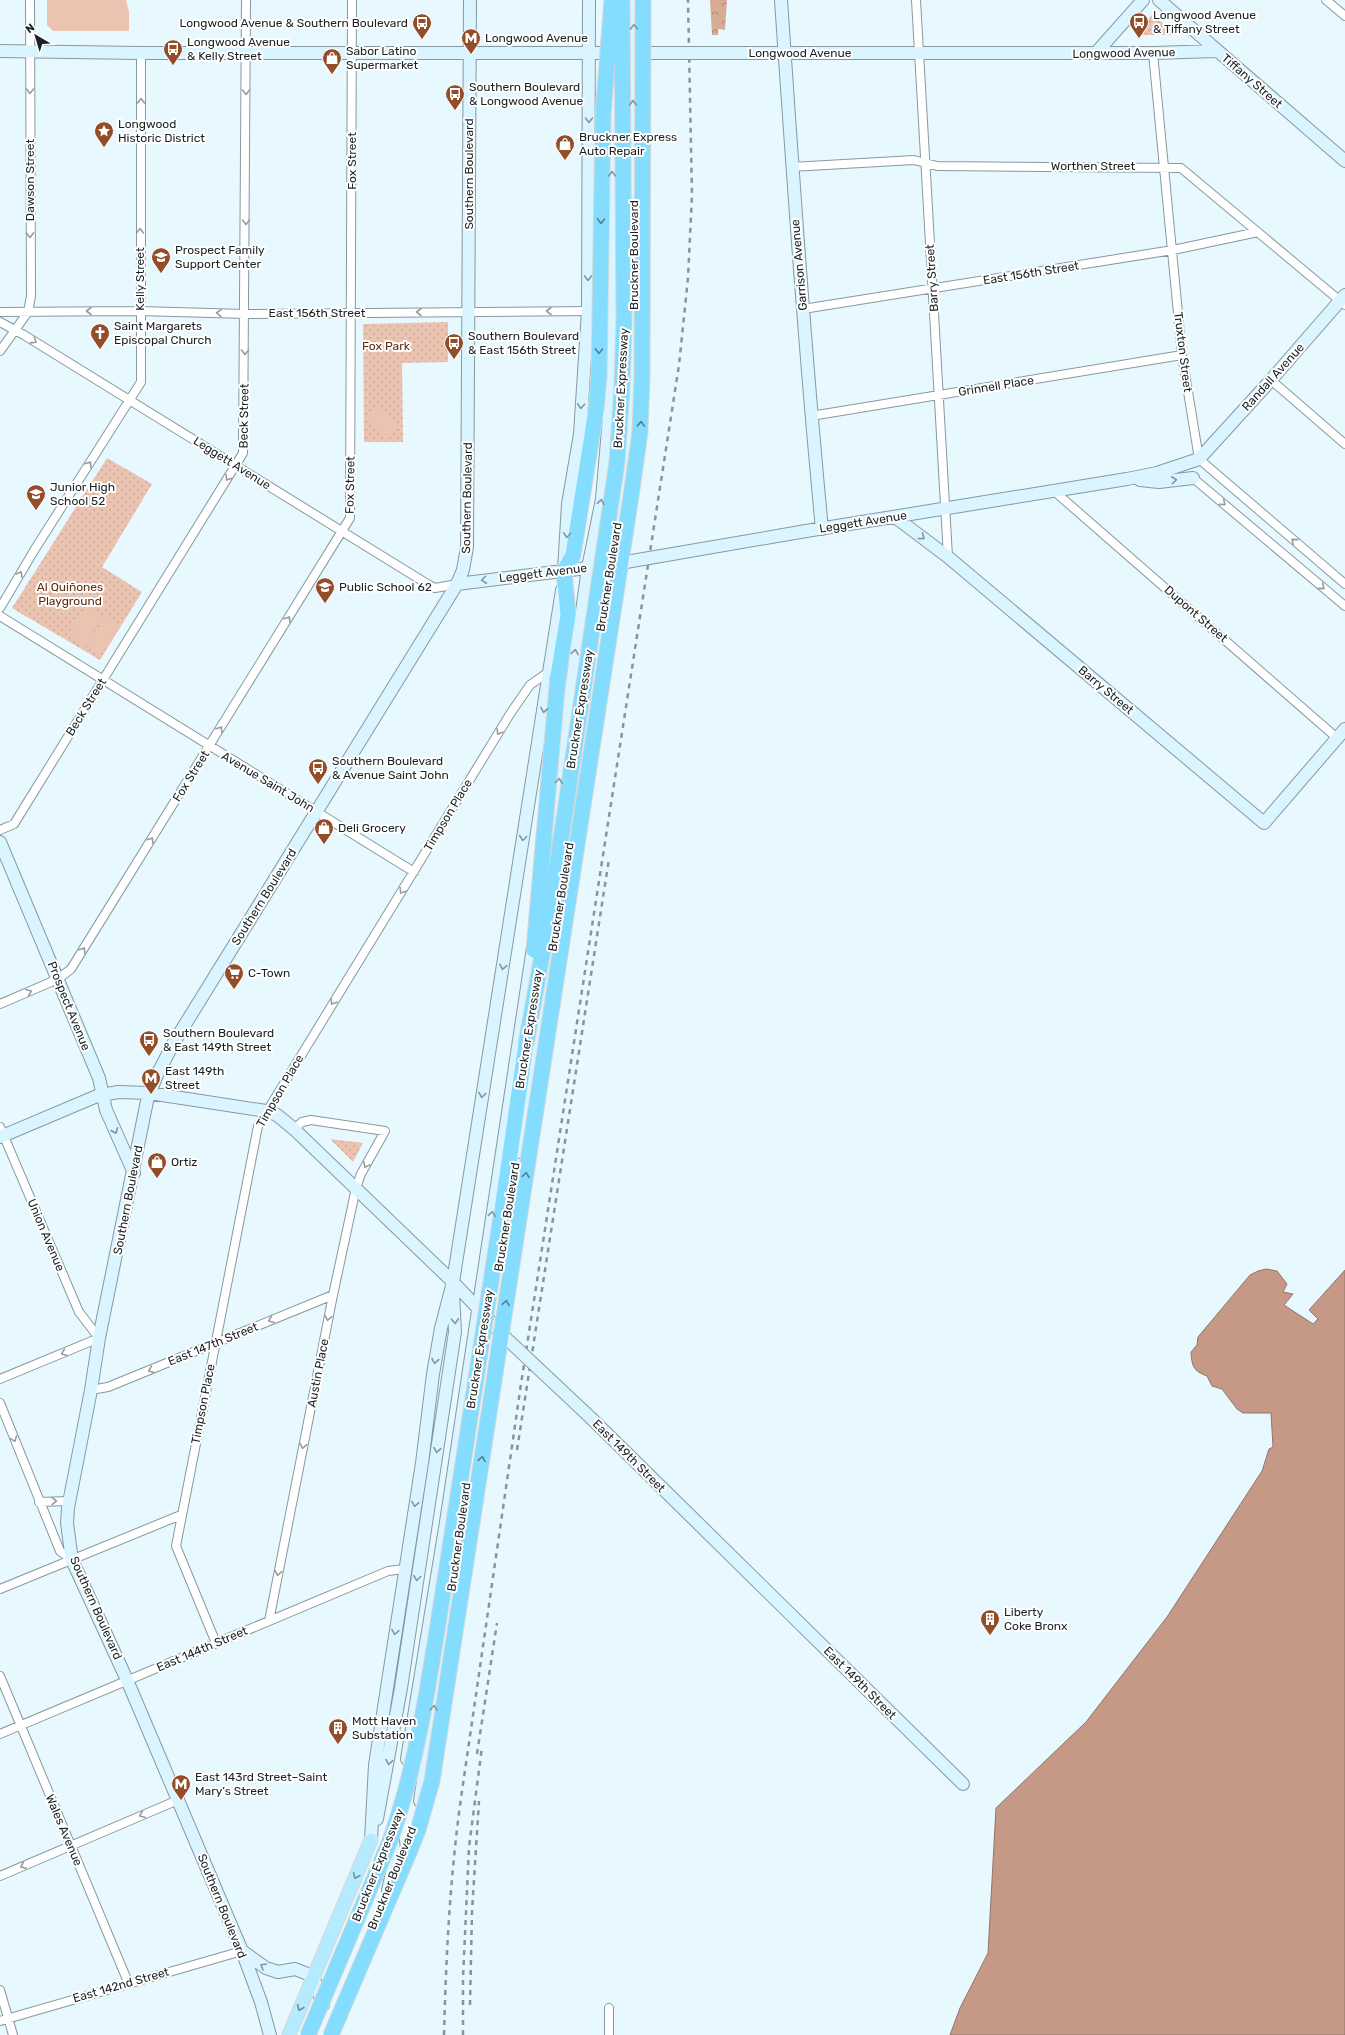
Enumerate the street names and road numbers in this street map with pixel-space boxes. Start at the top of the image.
street label: Longwood Avenue [1072,45,1176,61]
street label: Longwood Avenue [749,46,852,60]
street label: Tiffany Street [1219,51,1285,111]
street label: Southern Boulevard [462,118,476,230]
street label: Fox Street [345,132,359,190]
street label: Dawson Street [23,139,37,221]
street label: Worthen Street [1051,159,1136,173]
street label: Bruckner Boulevard [627,200,641,310]
street label: Garrison Avenue [788,218,810,311]
street label: Barry Street [923,243,941,312]
street label: Kelly Street [133,247,147,311]
street label: East 156th Street [982,258,1080,287]
street label: East 156th Street [269,306,366,320]
street label: Truxton Street [1171,311,1195,393]
street label: Bruckner Expressway [611,327,631,449]
street label: Randall Avenue [1239,340,1307,414]
street label: Grinnell Place [957,373,1035,399]
street label: Beck Street [236,383,252,449]
street label: Leggett Avenue [191,434,273,493]
street label: Southern Boulevard [459,442,475,554]
street label: Fox Street [342,456,358,514]
street label: Leggett Avenue [818,508,908,536]
street label: Bruckner Boulevard [593,522,625,632]
street label: Leggett Avenue [498,561,588,585]
street label: Dupont Street [1162,583,1231,645]
street label: Bruckner Expressway [564,648,596,770]
street label: Barry Street [1076,663,1137,717]
street label: Beck Street [63,675,109,738]
street label: Fox Street [170,748,212,804]
street label: Avenue Saint John [219,749,317,815]
street label: Timpson Place [421,776,475,854]
street label: Bruckner Boulevard [545,842,577,952]
street label: Southern Boulevard [229,846,299,948]
street label: Prospect Avenue [45,959,93,1053]
street label: Bruckner Expressway [513,968,545,1090]
street label: Timpson Place [254,1052,307,1130]
street label: Southern Boulevard [111,1144,145,1256]
street label: Bruckner Boulevard [491,1162,523,1272]
street label: Union Avenue [24,1197,68,1274]
street label: Bruckner Expressway [464,1288,496,1410]
street label: East 147th Street [166,1319,260,1368]
street label: Austin Place [304,1337,332,1409]
street label: Timpson Place [188,1362,218,1445]
street label: East 149th Street [590,1417,668,1495]
street label: Bruckner Boulevard [444,1482,474,1592]
street label: Southern Boulevard [67,1554,125,1662]
street label: East 144th Street [154,1623,250,1674]
street label: East 149th Street [821,1644,899,1722]
street label: Wales Avenue [43,1792,85,1868]
street label: Bruckner Expressway [349,1806,407,1923]
street label: Bruckner Boulevard [365,1824,419,1932]
street label: Southern Boulevard [195,1852,249,1960]
street label: East 142nd Street [71,1965,171,2005]

